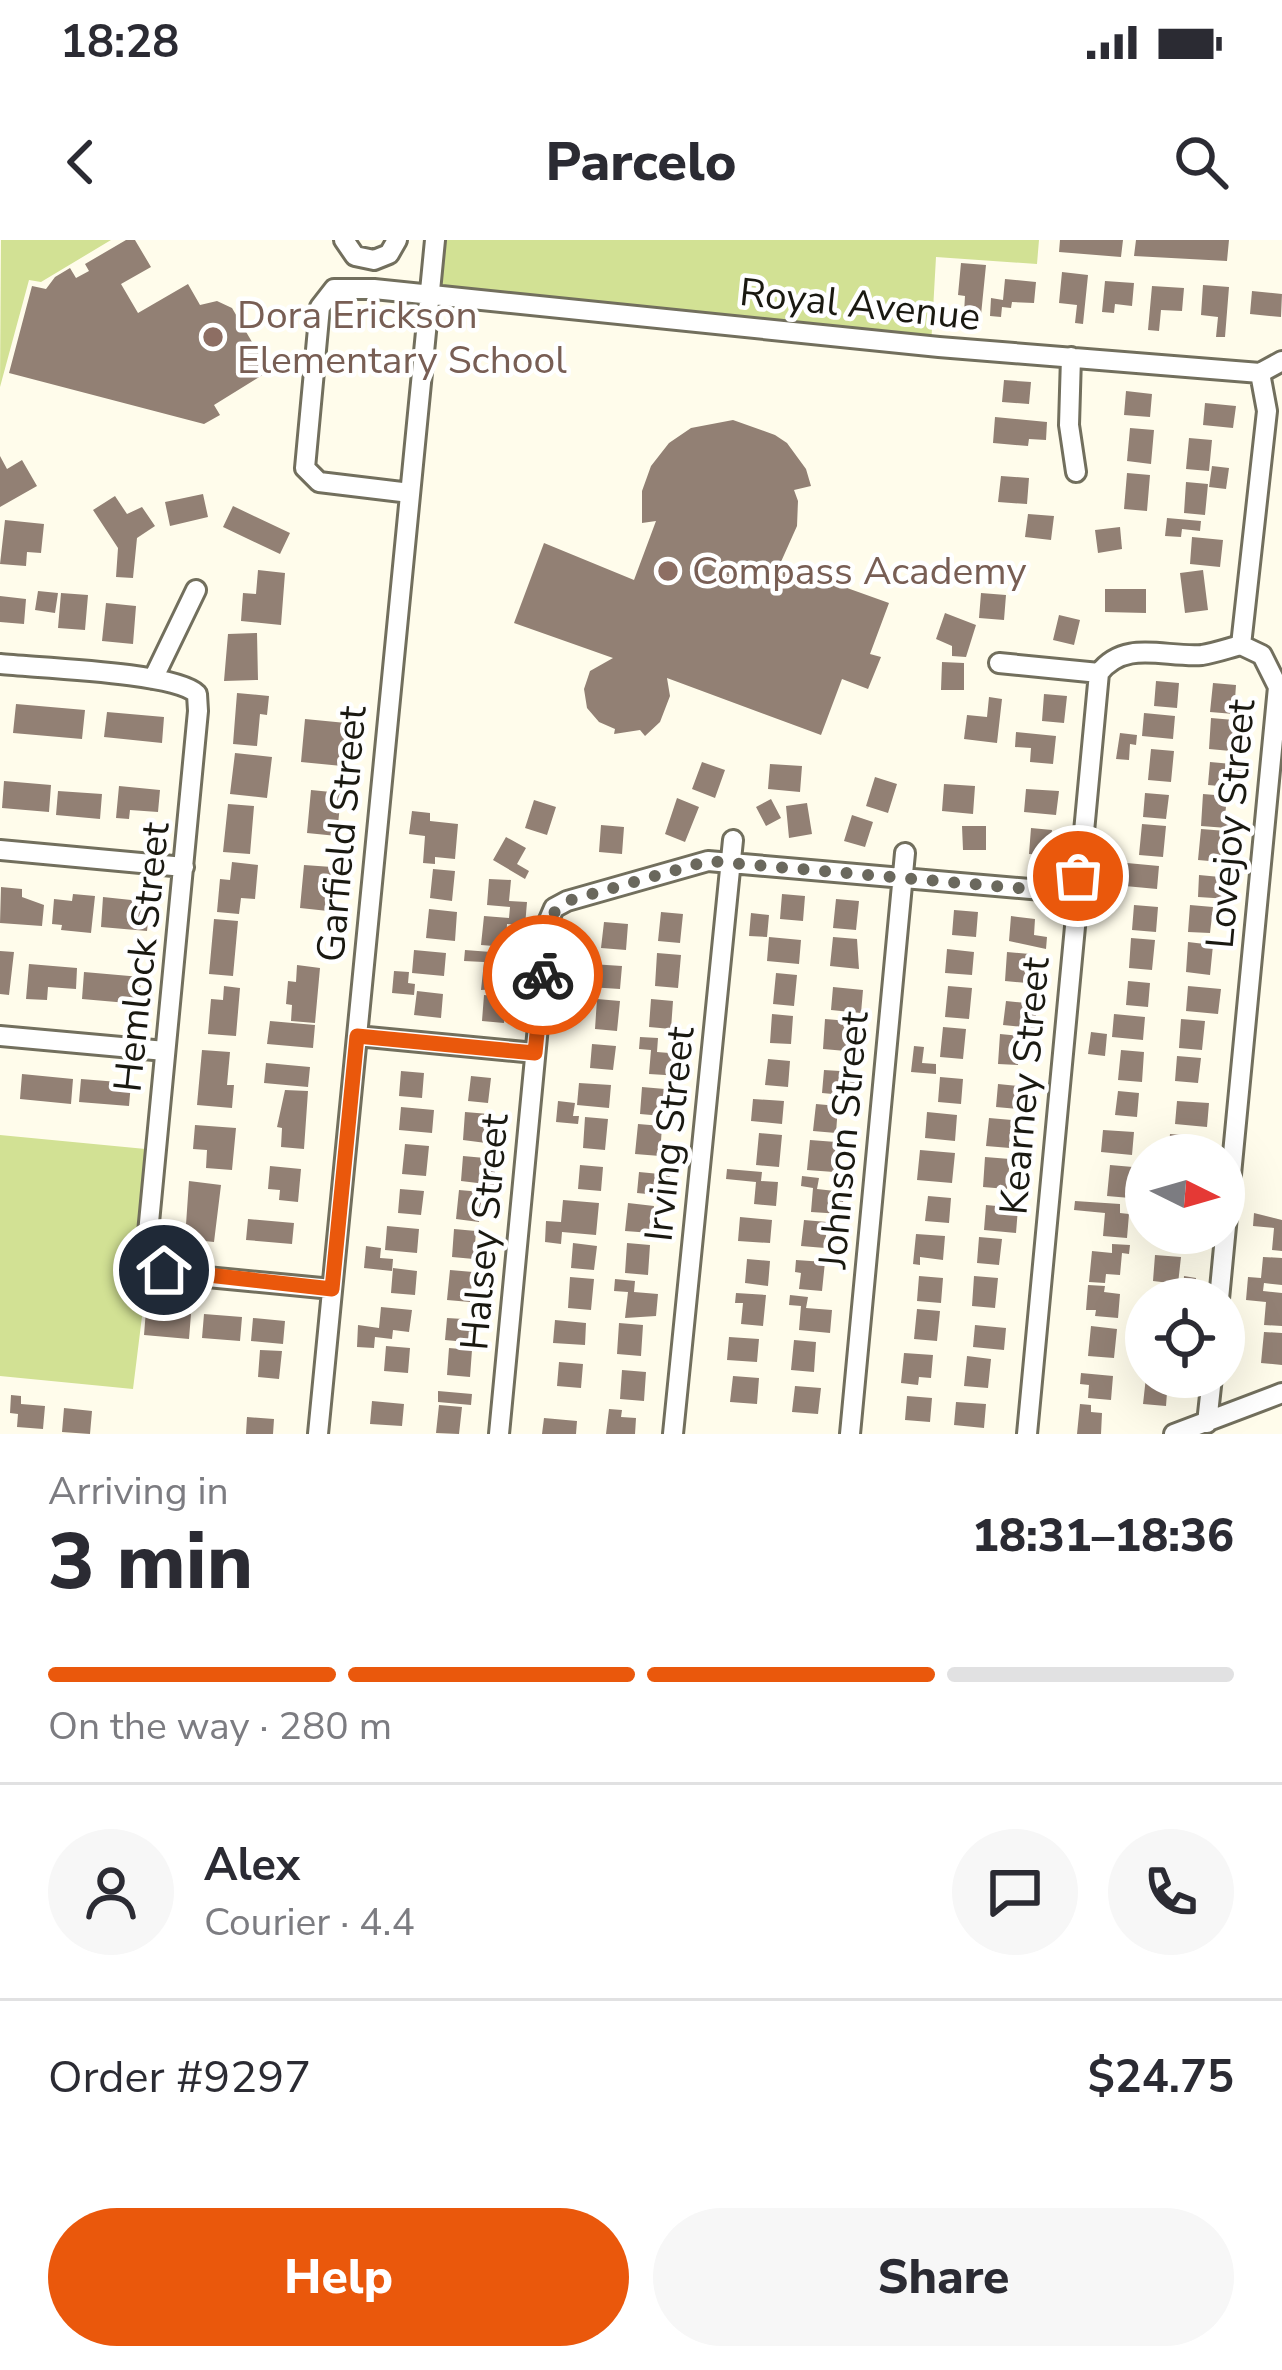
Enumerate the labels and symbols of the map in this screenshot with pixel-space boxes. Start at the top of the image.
street label: Royal Avenue [737,266,983,344]
place label: Dora Erickson Elementary School [237,289,567,387]
marker: Dora Erickson Elementary School [200,324,226,350]
place label: Compass Academy [692,545,1026,598]
marker: Compass Academy [655,558,681,584]
street label: Lovejoy Street [1194,697,1268,951]
street label: Garfield Street [304,703,380,964]
street label: Hemlock Street [101,819,183,1094]
pin [1027,825,1129,927]
courier [483,915,603,1035]
street label: Kearney Street [987,955,1063,1217]
street label: Johnson Street [806,1009,882,1272]
street label: Irving Street [632,1024,708,1244]
street label: Halsey Street [448,1111,522,1353]
north arrow [1125,1134,1245,1254]
pin [113,1219,215,1321]

